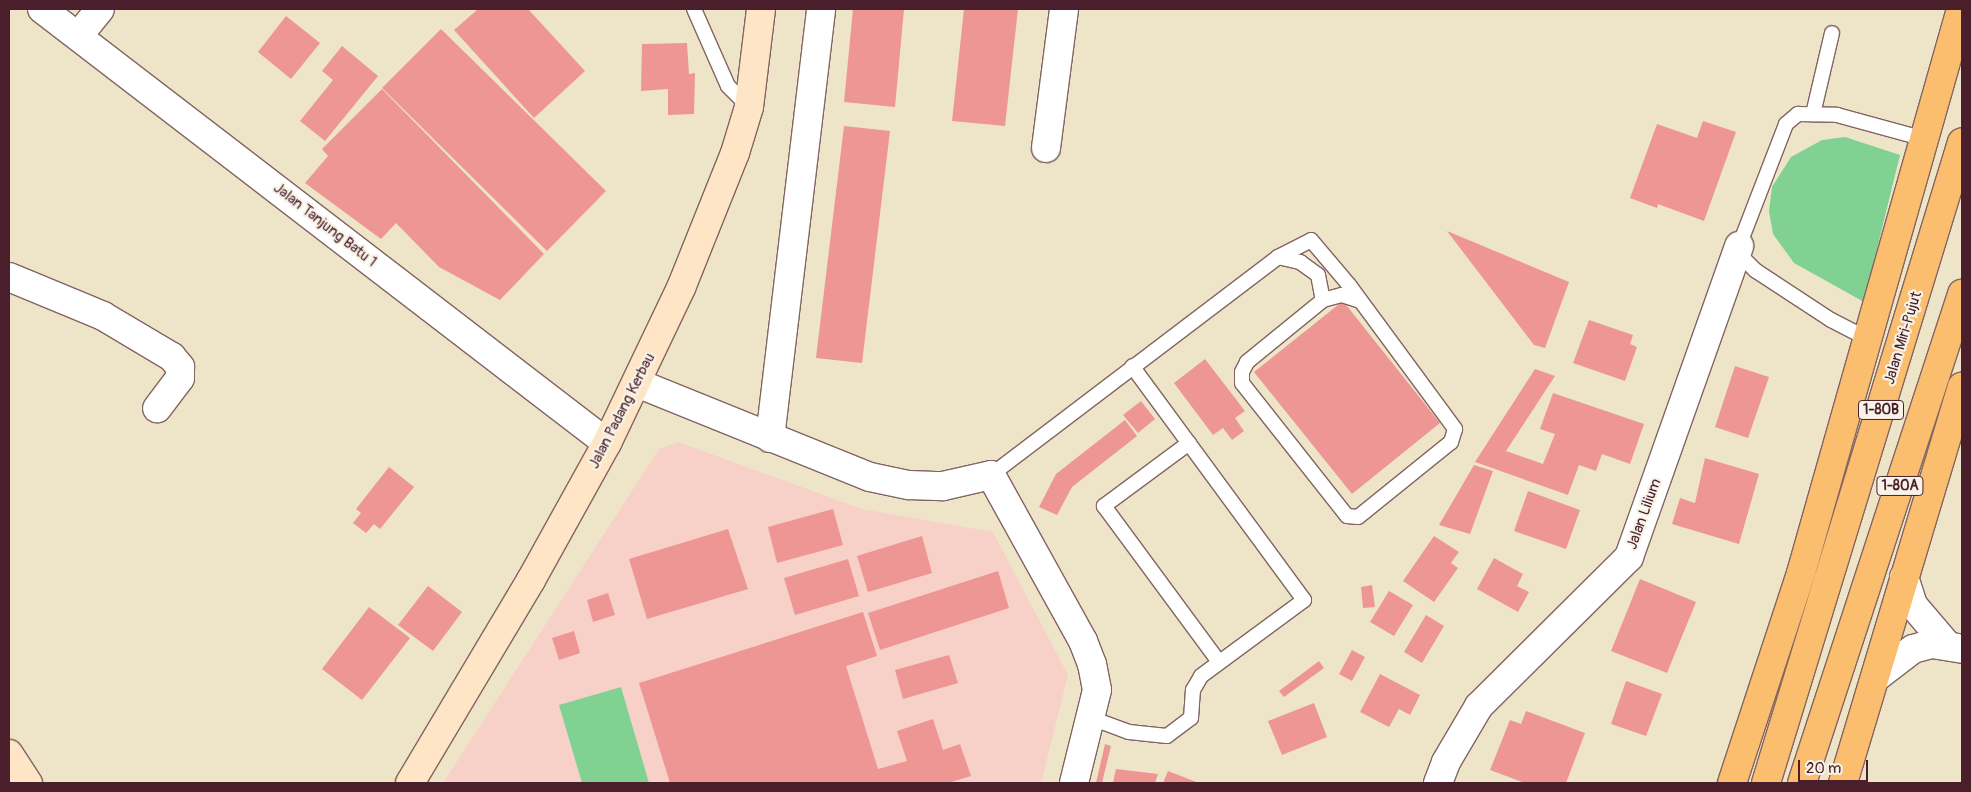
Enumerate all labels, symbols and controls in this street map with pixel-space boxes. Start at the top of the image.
street label: Jalan Tanjung Batu 1 [270,179,380,271]
street label: Jalan Miri-Pujut [1880,289,1926,387]
street label: Jalan Padang Kerbau [585,350,659,472]
road number: 1-80B [1857,398,1905,422]
road number: 1-80A [1876,474,1924,498]
street label: Jalan Lilium [1623,476,1665,552]
scale bar [1801,750,1871,782]
text: 20 m [1806,759,1841,778]

